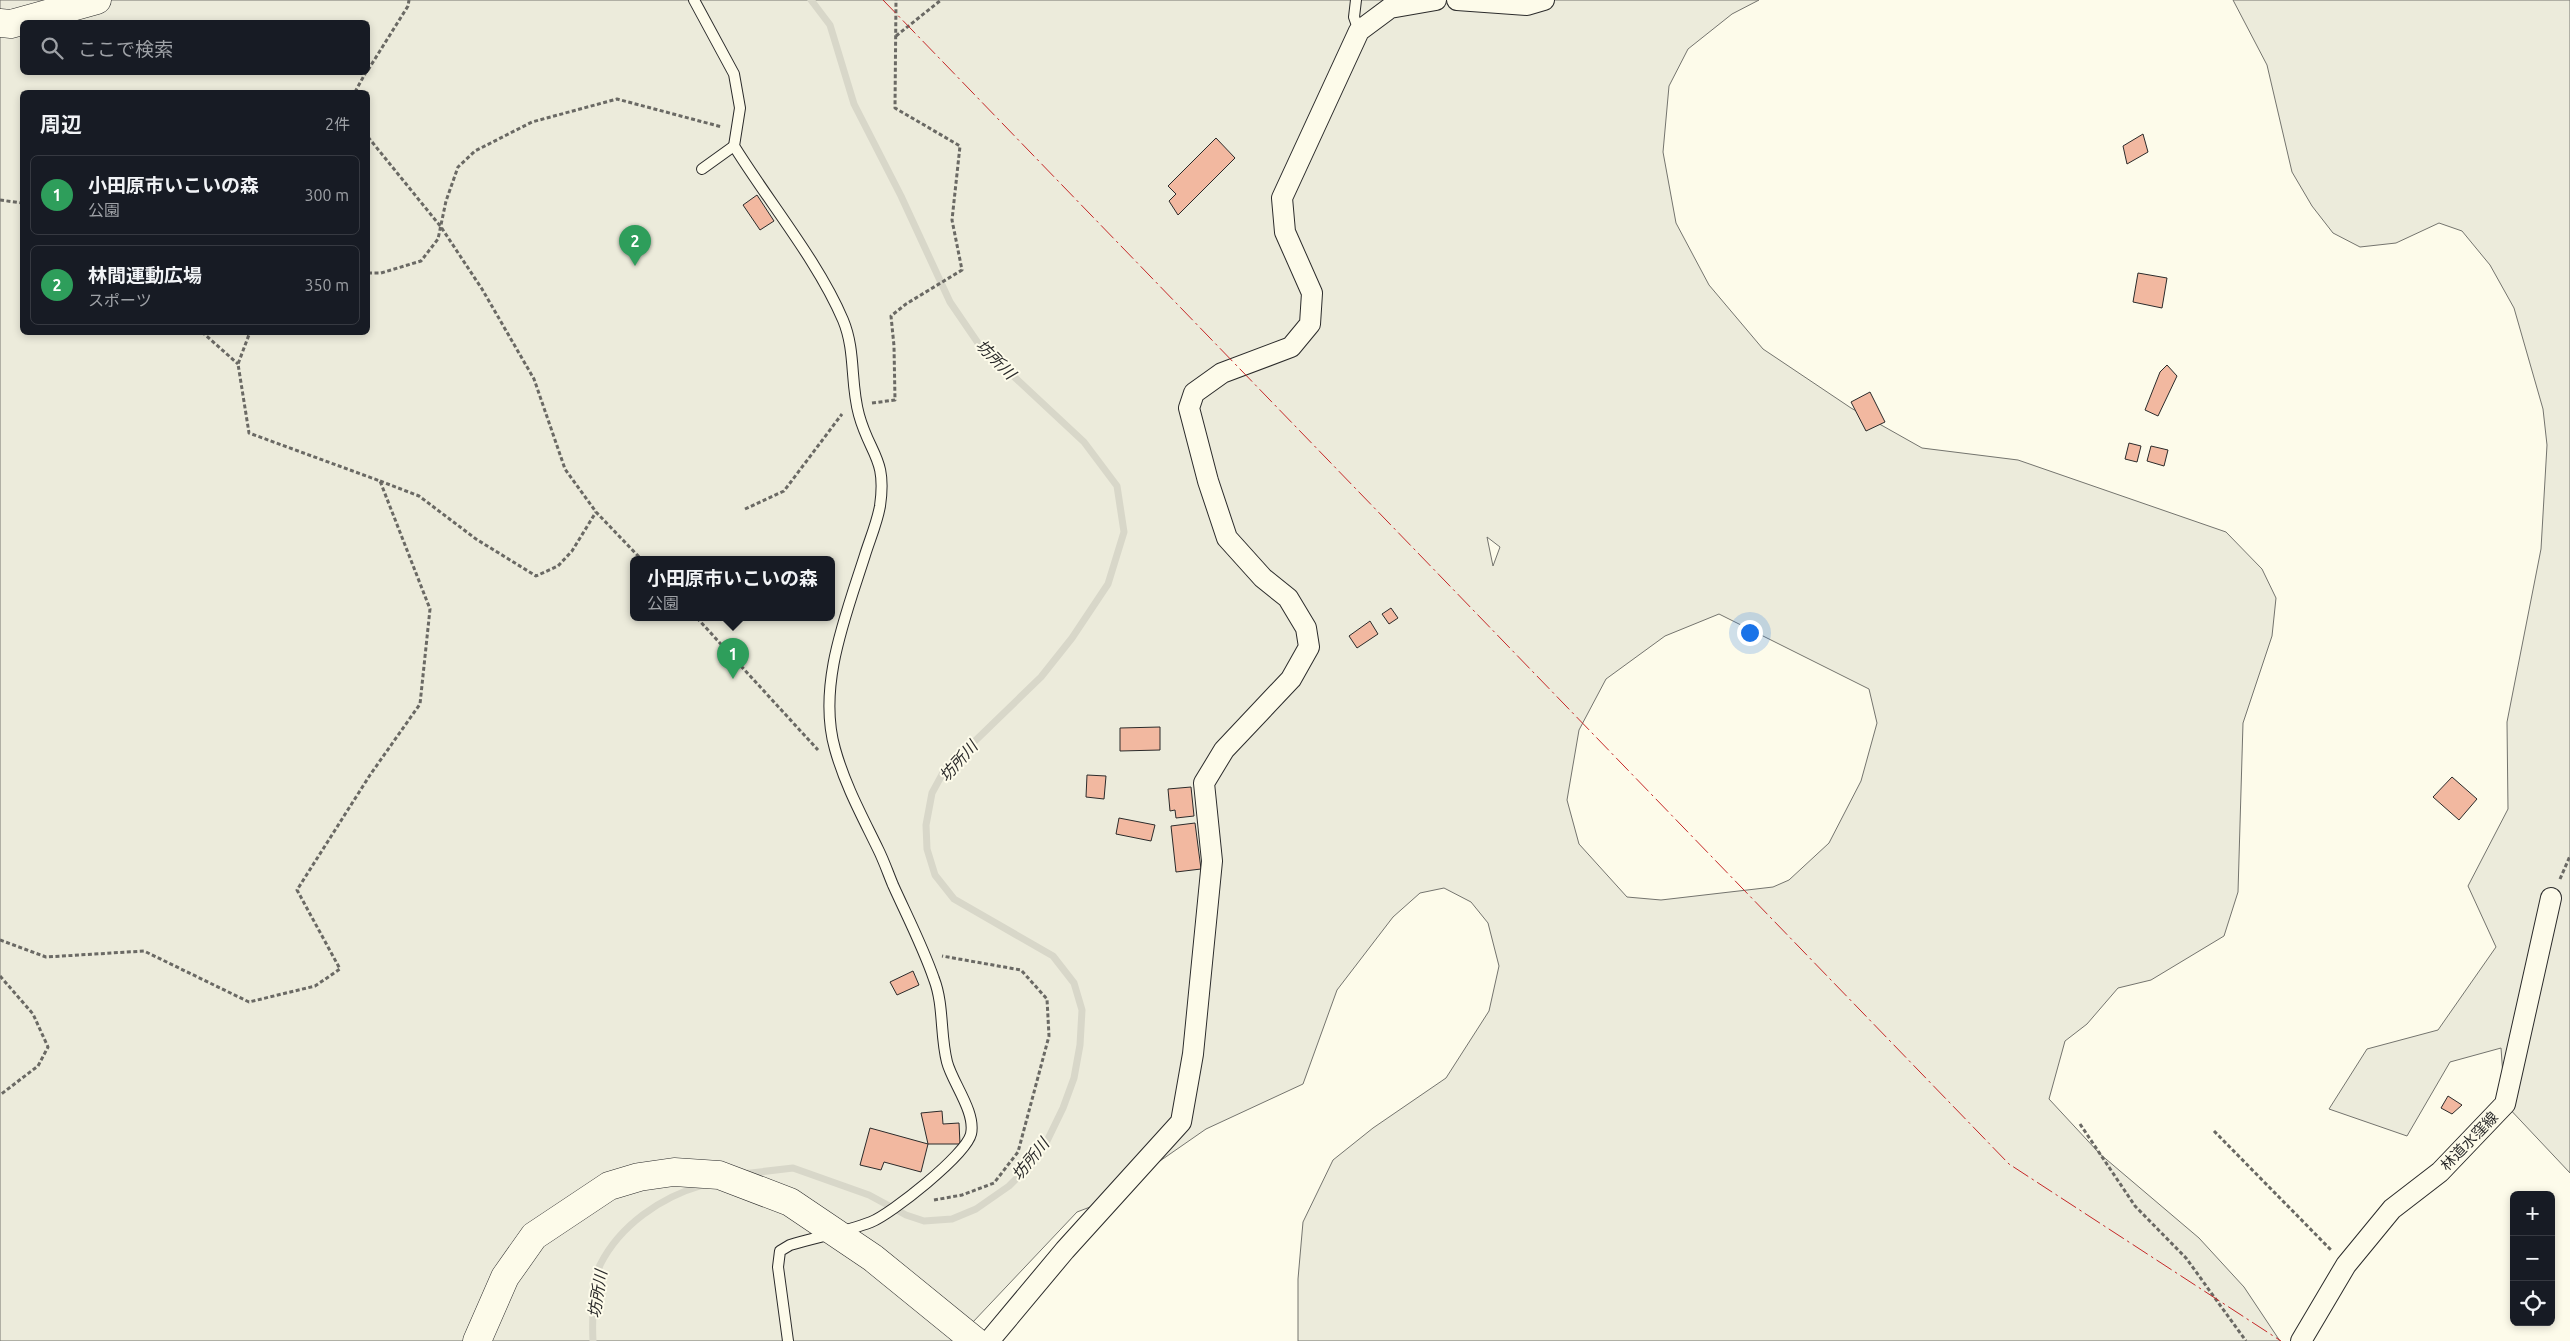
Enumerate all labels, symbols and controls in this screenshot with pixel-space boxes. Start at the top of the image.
search box [20,20,370,75]
icon: search [38,34,66,62]
text: ここで検索 [78,38,173,60]
text: 周辺 [40,112,82,136]
text: 2件 [325,115,350,133]
text: 小田原市いこいの森 [88,174,259,196]
text: 1 [52,186,62,204]
text: 300 m [304,186,349,204]
text: 公園 [88,201,120,219]
pin: 2 [619,225,651,266]
text: 林間運動広場 [88,264,202,286]
text: 2 [52,276,62,294]
text: 350 m [304,276,349,294]
text: スポーツ [88,291,152,309]
water label: 坊所川 [973,336,1021,384]
popup [630,556,835,621]
text: 小田原市いこいの森 [647,567,818,589]
text: 公園 [647,594,679,612]
your location [1737,620,1763,646]
pin: 1 [717,638,749,679]
water label: 坊所川 [935,736,982,785]
street label: 林道水窪線 [2437,1108,2501,1174]
water label: 坊所川 [1008,1133,1053,1183]
map controls [2510,1191,2555,1326]
button: + [2510,1191,2555,1236]
button: − [2510,1236,2555,1281]
water label: 坊所川 [584,1267,610,1319]
button: locate [2510,1281,2555,1326]

